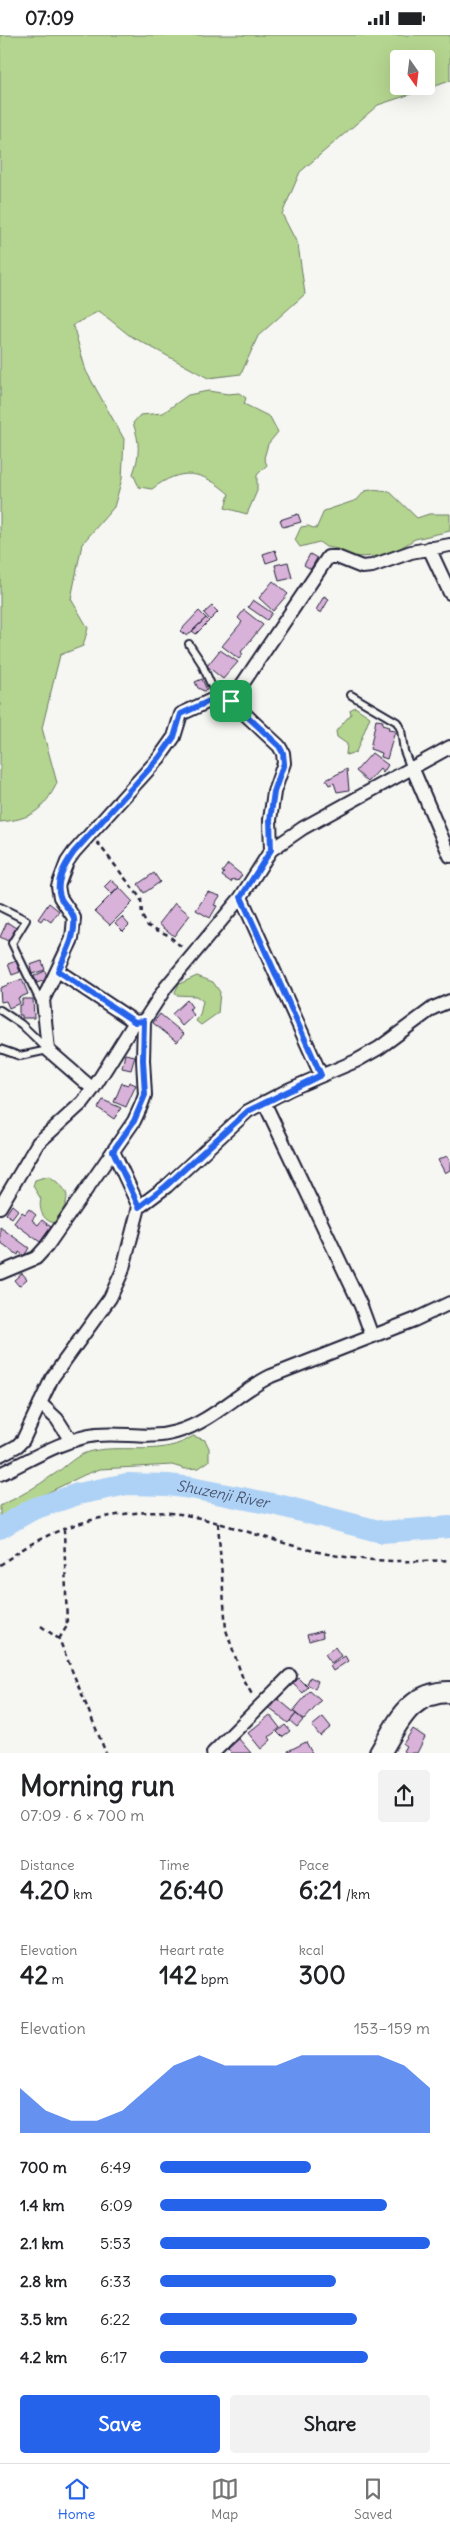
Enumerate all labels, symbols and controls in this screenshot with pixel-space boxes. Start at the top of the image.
text: 07:09 [25,6,74,30]
north arrow [390,50,435,95]
map controls [390,50,435,95]
pin [210,680,252,722]
icon: arrive [217,687,245,715]
water label: Shuzenji River [175,1476,273,1513]
text: Morning run [20,1768,175,1804]
button: share [378,1770,430,1822]
text: 07:09 · 6 × 700 m [20,1805,144,1825]
text: Distance [20,1856,75,1874]
text: Time [159,1856,190,1874]
text: Pace [299,1856,329,1874]
text: 4.20 [20,1874,70,1906]
text: 26:40 [159,1874,224,1906]
text: 6:21 [299,1874,342,1906]
text: km [70,1885,93,1903]
text: /km [342,1885,370,1903]
text: Elevation [20,1941,77,1959]
text: Heart rate [159,1941,224,1959]
text: kcal [299,1941,324,1959]
text: 42 [20,1959,48,1991]
text: 142 [159,1959,197,1991]
text: 300 [299,1959,346,1991]
text: m [48,1970,64,1988]
text: bpm [197,1970,229,1988]
text: Elevation [20,2018,86,2038]
text: 153–159 m [354,2018,430,2038]
text: 700 m [20,2157,67,2177]
text: 6:49 [100,2157,131,2177]
text: 1.4 km [20,2195,65,2215]
text: 6:09 [100,2195,133,2215]
text: 2.1 km [20,2233,64,2253]
text: 5:53 [100,2233,131,2253]
text: 2.8 km [20,2271,67,2291]
text: 6:33 [100,2271,131,2291]
text: 3.5 km [20,2309,68,2329]
text: 6:22 [100,2309,130,2329]
text: 4.2 km [20,2347,67,2367]
text: 6:17 [100,2347,127,2367]
button: Save [20,2395,220,2453]
button: Share [230,2395,430,2453]
tab: Home [58,2475,95,2523]
tab: Map [211,2475,239,2523]
tab: Saved [354,2475,392,2523]

